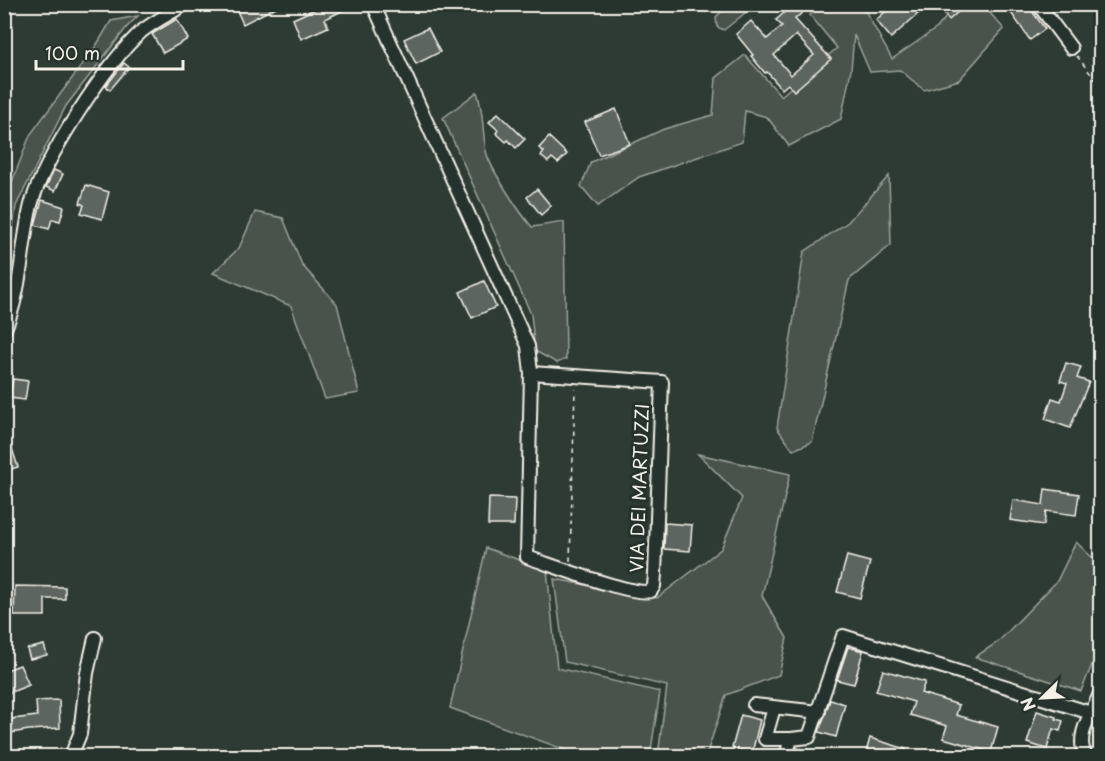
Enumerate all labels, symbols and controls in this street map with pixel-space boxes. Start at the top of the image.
scale bar [36,33,183,71]
text: 100 m [45,39,100,66]
street label: VIA DEI MARTUZZI [622,403,655,573]
north arrow [1012,668,1072,728]
text: N [1014,694,1041,715]

